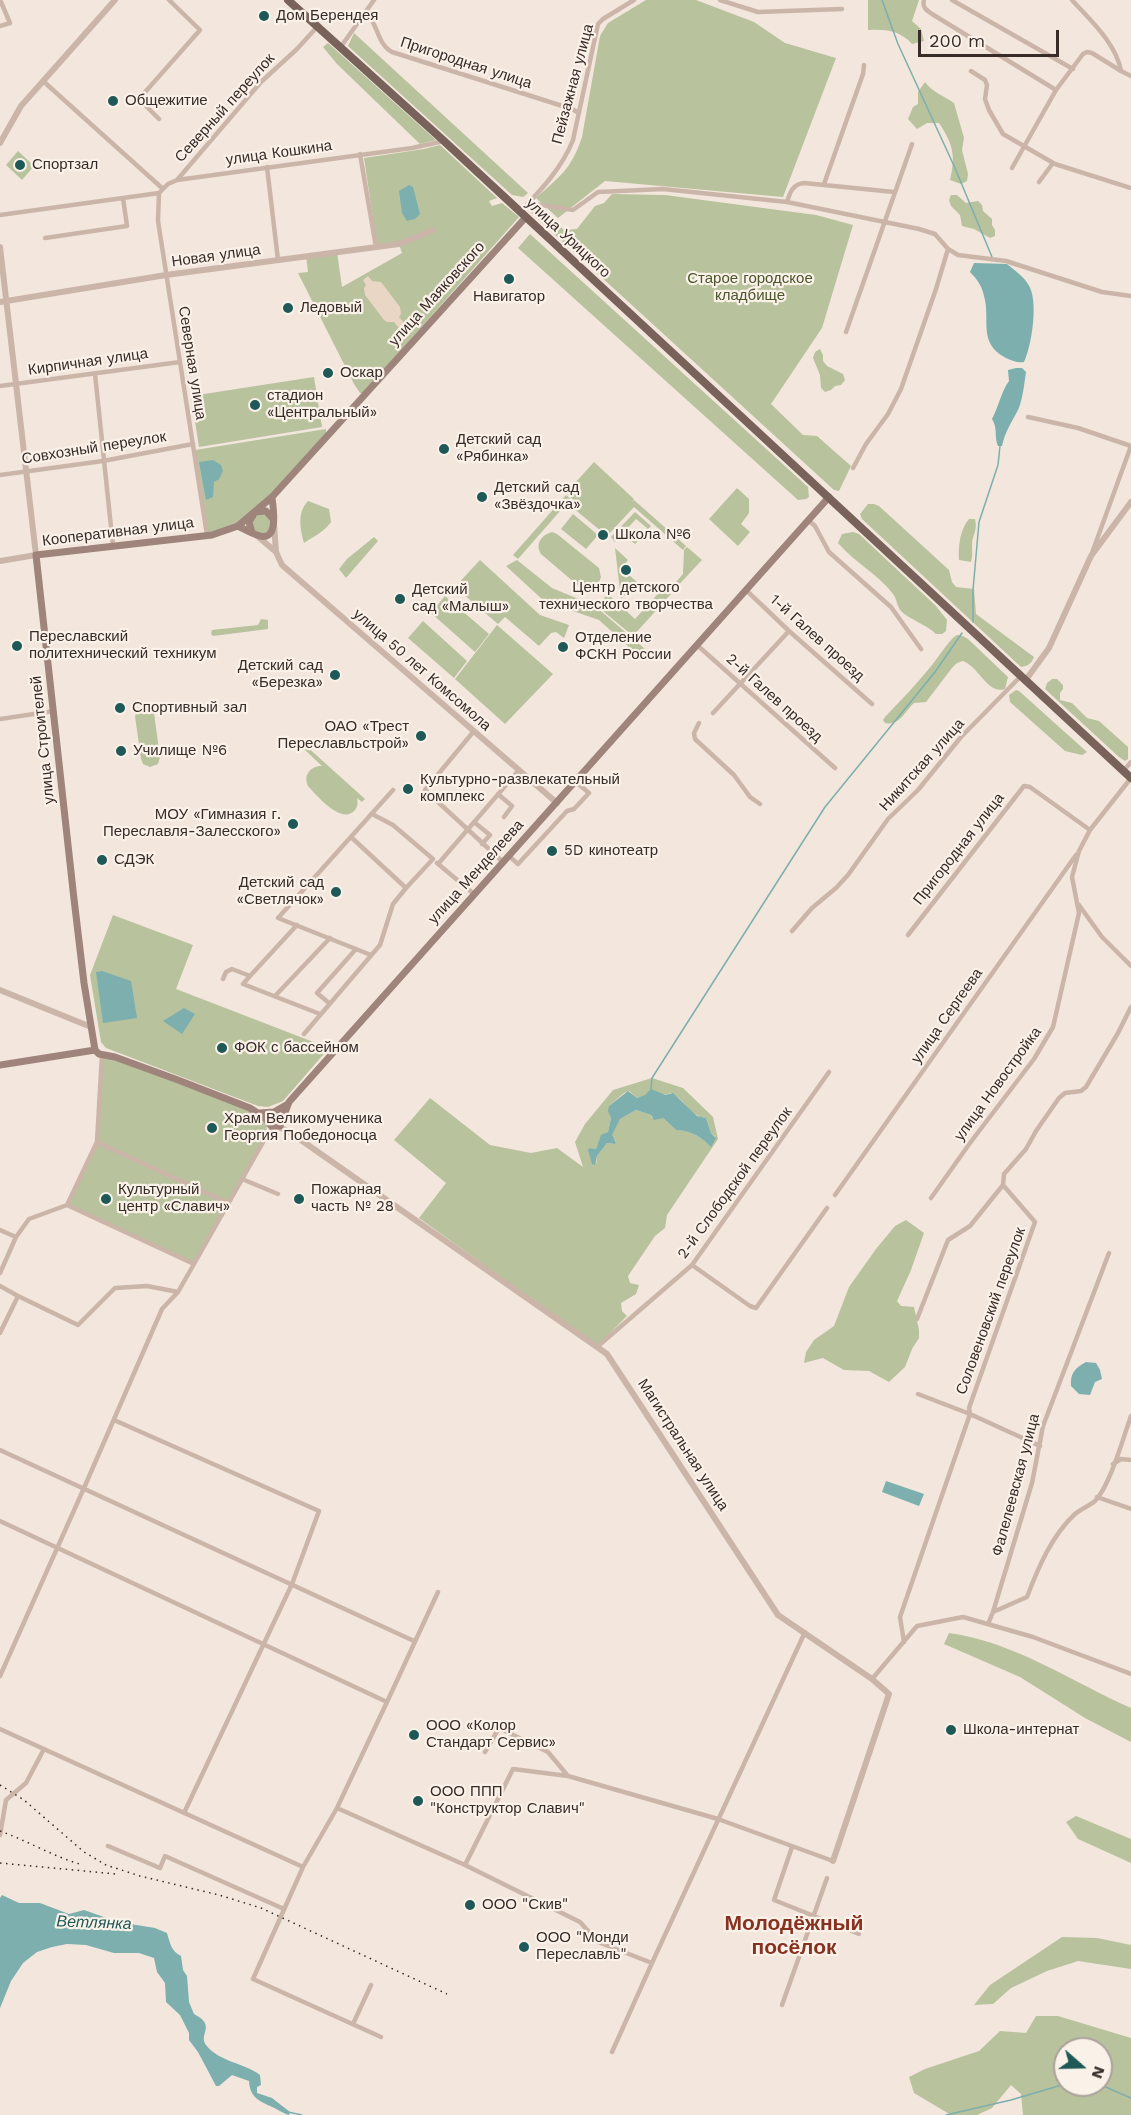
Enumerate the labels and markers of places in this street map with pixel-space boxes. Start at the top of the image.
place label: Дом Берендея [276,7,378,25]
marker: Дом Берендея [257,9,271,23]
place label: Общежитие [125,92,208,110]
marker: Общежитие [106,94,120,108]
place label: Спортзал [32,156,98,174]
marker: Спортзал [13,158,27,172]
marker: Навигатор [502,272,516,286]
place label: Навигатор [473,288,545,306]
place label: Ледовый [300,299,362,317]
marker: Ледовый [281,301,295,315]
place label: Оскар [340,364,383,382]
marker: Оскар [321,366,335,380]
place label: стадион «Центральный» [267,387,377,422]
marker: стадион «Центральный» [248,398,262,412]
place label: Детский сад «Рябинка» [456,431,541,466]
marker: Детский сад «Рябинка» [437,442,451,456]
place label: Детский сад «Звёздочка» [494,479,581,514]
marker: Детский сад «Звёздочка» [475,490,489,504]
place label: Школа №6 [615,526,691,544]
marker: Школа №6 [596,528,610,542]
marker: Центр детского технического творчества [619,563,633,577]
place label: Центр детского технического творчества [539,579,713,614]
place label: Детский сад «Малыш» [412,581,509,616]
marker: Детский сад «Малыш» [393,592,407,606]
place label: Переславский политехнический техникум [29,628,216,663]
place label: Отделение ФСКН России [575,629,671,664]
marker: Переславский политехнический техникум [10,639,24,653]
marker: Отделение ФСКН России [556,640,570,654]
place label: Детский сад «Березка» [238,657,323,692]
marker: Детский сад «Березка» [328,668,342,682]
place label: Спортивный зал [132,699,247,717]
marker: Спортивный зал [113,701,127,715]
place label: ОАО «Трест Переславльстрой» [278,718,409,753]
marker: ОАО «Трест Переславльстрой» [414,729,428,743]
place label: Училище №6 [133,742,227,760]
marker: Училище №6 [114,744,128,758]
place label: Культурно-развлекательный комплекс [420,771,620,806]
marker: Культурно-развлекательный комплекс [401,782,415,796]
place label: МОУ «Гимназия г. Переславля-Залесского» [103,806,281,841]
marker: МОУ «Гимназия г. Переславля-Залесского» [286,817,300,831]
place label: 5D кинотеатр [564,842,658,860]
marker: 5D кинотеатр [545,844,559,858]
place label: СДЭК [114,851,154,869]
marker: СДЭК [95,853,109,867]
place label: Детский сад «Светлячок» [237,874,324,909]
marker: Детский сад «Светлячок» [329,885,343,899]
place label: ФОК с бассейном [234,1039,359,1057]
marker: ФОК с бассейном [215,1041,229,1055]
place label: Храм Великомученика Георгия Победоносца [224,1110,382,1145]
marker: Храм Великомученика Георгия Победоносца [205,1121,219,1135]
place label: Культурный центр «Славич» [118,1181,230,1216]
place label: Пожарная часть № 28 [311,1181,394,1216]
marker: Культурный центр «Славич» [99,1192,113,1206]
marker: Пожарная часть № 28 [292,1192,306,1206]
place label: ООО «Колор Стандарт Сервис» [426,1717,556,1752]
place label: Школа-интернат [963,1721,1079,1739]
marker: Школа-интернат [944,1723,958,1737]
marker: ООО «Колор Стандарт Сервис» [407,1728,421,1742]
place label: ООО ППП "Конструктор Славич" [430,1783,585,1818]
marker: ООО ППП "Конструктор Славич" [411,1794,425,1808]
place label: ООО "Скив" [482,1896,568,1914]
marker: ООО "Скив" [463,1898,477,1912]
place label: ООО "Монди Переславль" [536,1929,629,1964]
marker: ООО "Монди Переславль" [517,1940,531,1954]

